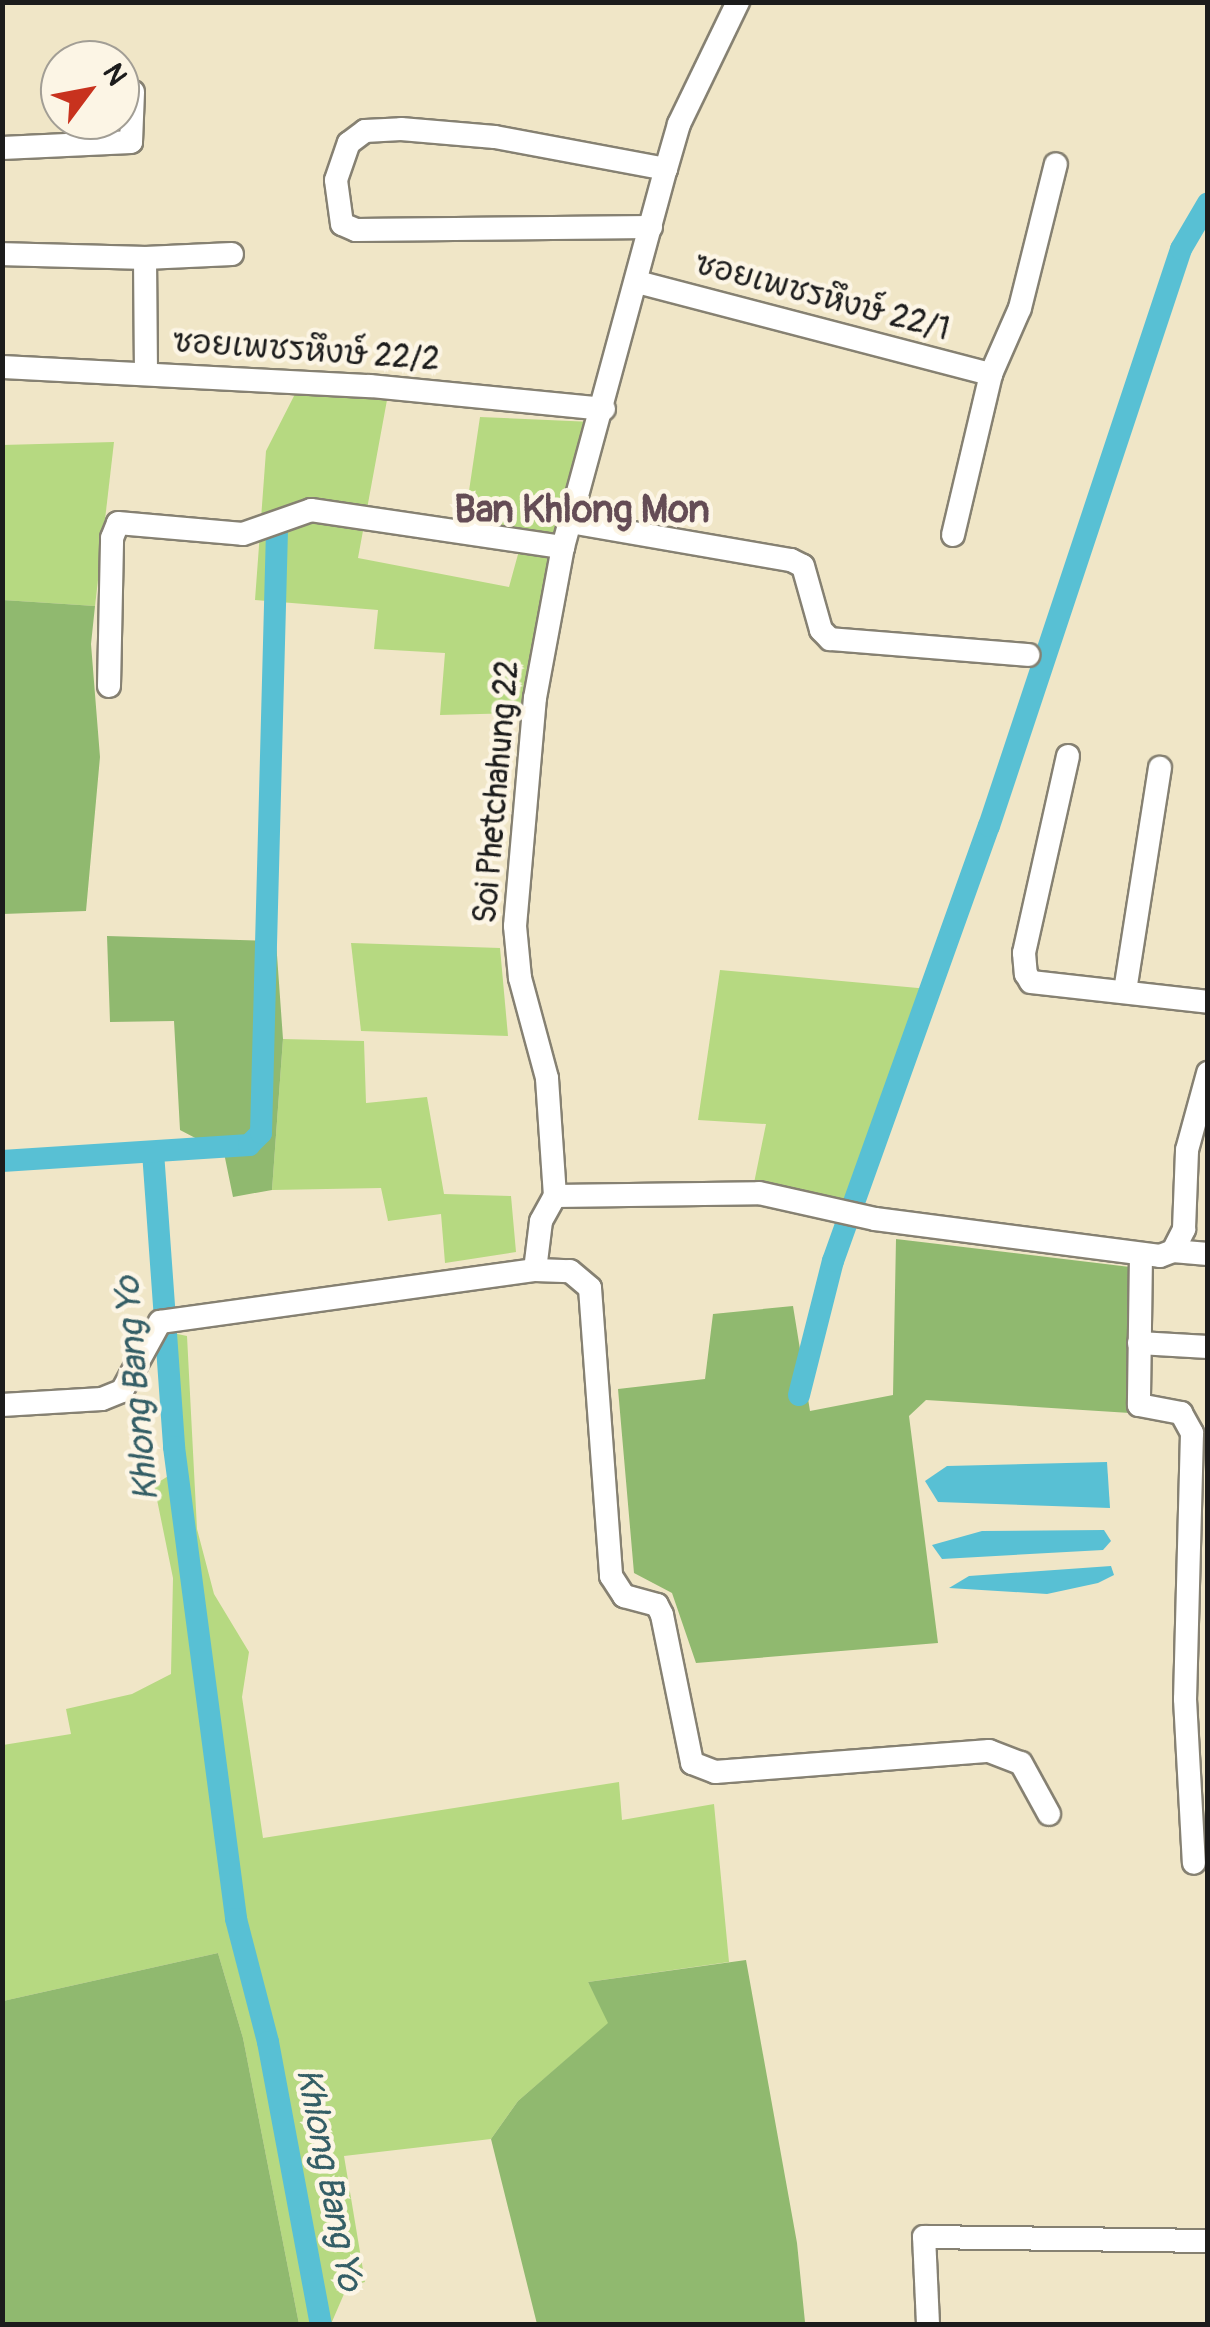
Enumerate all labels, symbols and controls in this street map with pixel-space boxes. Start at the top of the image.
north arrow [40,40,140,140]
text: N [94,58,134,92]
street label: ซอยเพชรหึงษ์ 22/1 [691,245,953,349]
street label: ซอยเพชรหึงษ์ 22/2 [171,323,441,379]
district label: Ban Khlong Mon [454,488,710,534]
street label: Soi Phetchahung 22 [466,659,528,925]
water label: Khlong Bang Yo [106,1275,168,1503]
water label: Khlong Bang Yo [287,2064,371,2294]

